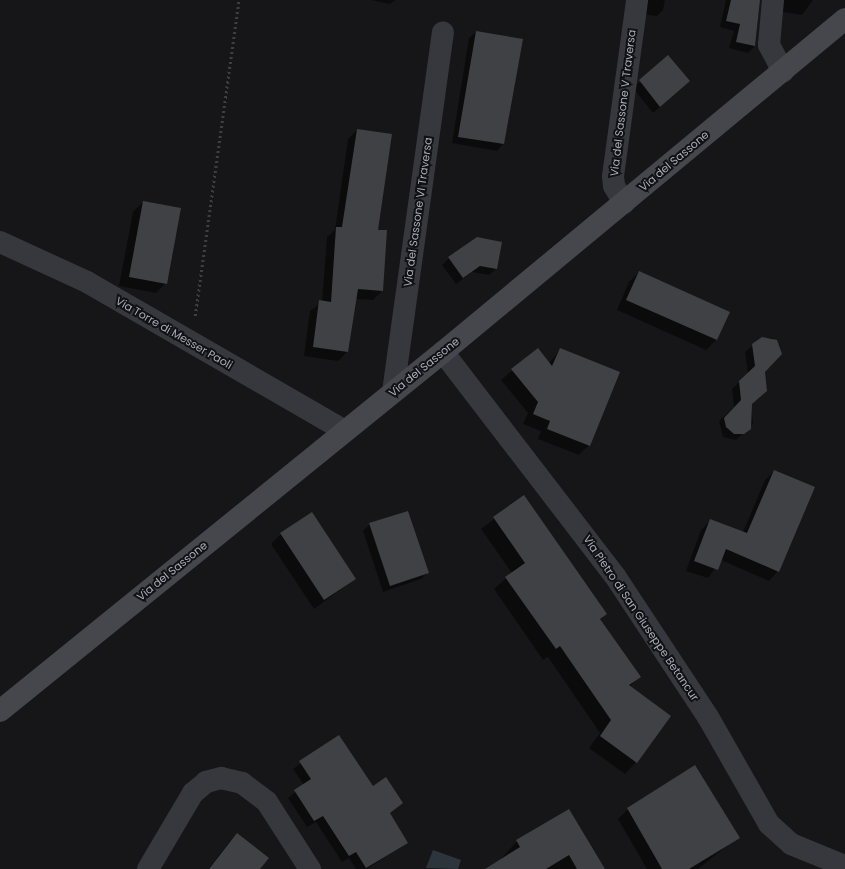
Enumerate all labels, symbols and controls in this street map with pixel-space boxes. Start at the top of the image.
street label: Via del Sassone V Traversa [607,29,639,177]
street label: Via del Sassone [637,128,711,194]
street label: Via del Sassone VI Traversa [401,137,435,287]
street label: Via Torre di Messer Paoli [113,294,235,372]
street label: Via del Sassone [386,335,462,399]
street label: Via Pietro di San Giuseppe Betancur [581,533,701,703]
street label: Via del Sassone [134,539,210,603]

